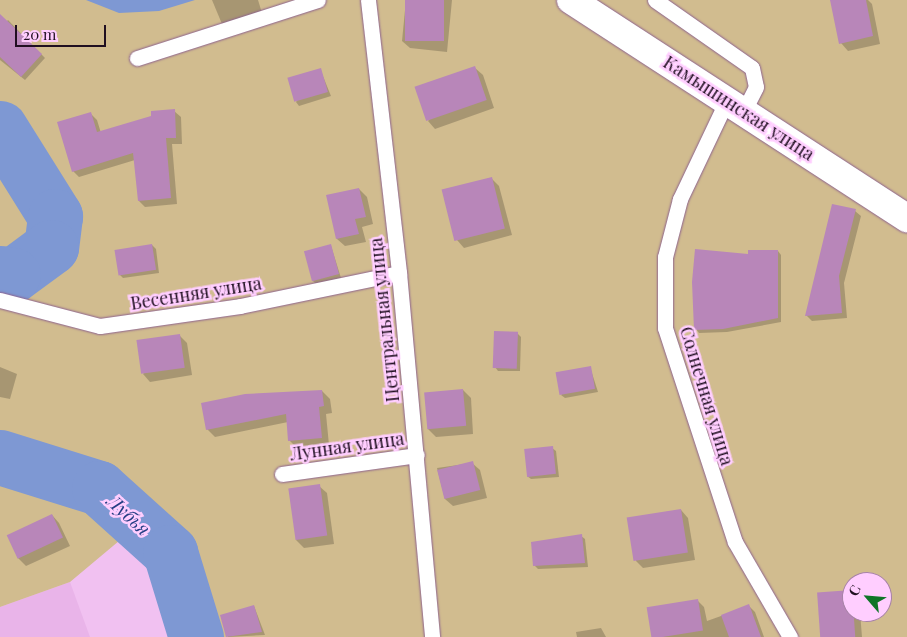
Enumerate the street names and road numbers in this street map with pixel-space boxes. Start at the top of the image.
street label: Камышинская улица [659,51,819,165]
street label: Центральная улица [365,237,403,403]
street label: Весенняя улица [129,272,263,314]
street label: Солнечная улица [676,324,738,468]
street label: Лунная улица [289,427,405,465]

